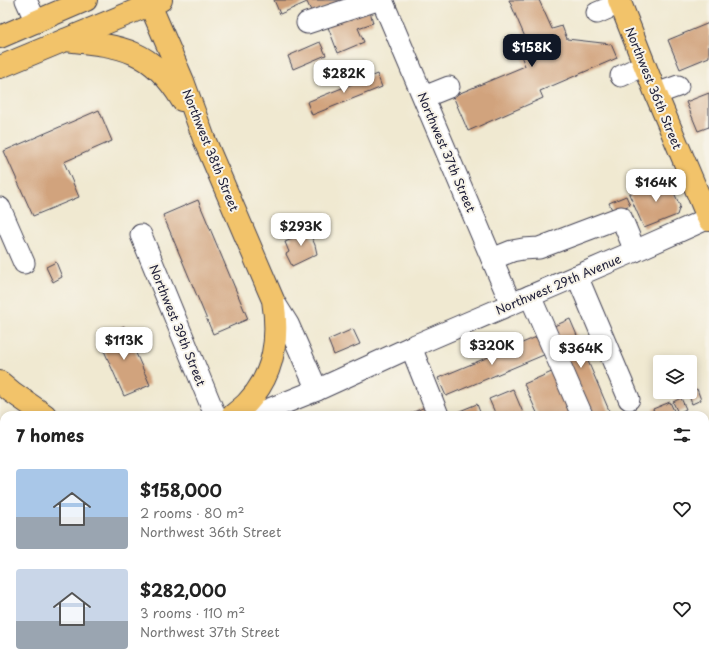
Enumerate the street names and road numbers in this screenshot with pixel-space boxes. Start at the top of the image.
street label: Northwest 36th Street [621,24,687,152]
street label: Northwest 38th Street [178,86,244,214]
street label: Northwest 37th Street [414,89,480,215]
street label: Northwest 29th Avenue [492,249,624,319]
street label: Northwest 39th Street [145,261,211,389]

